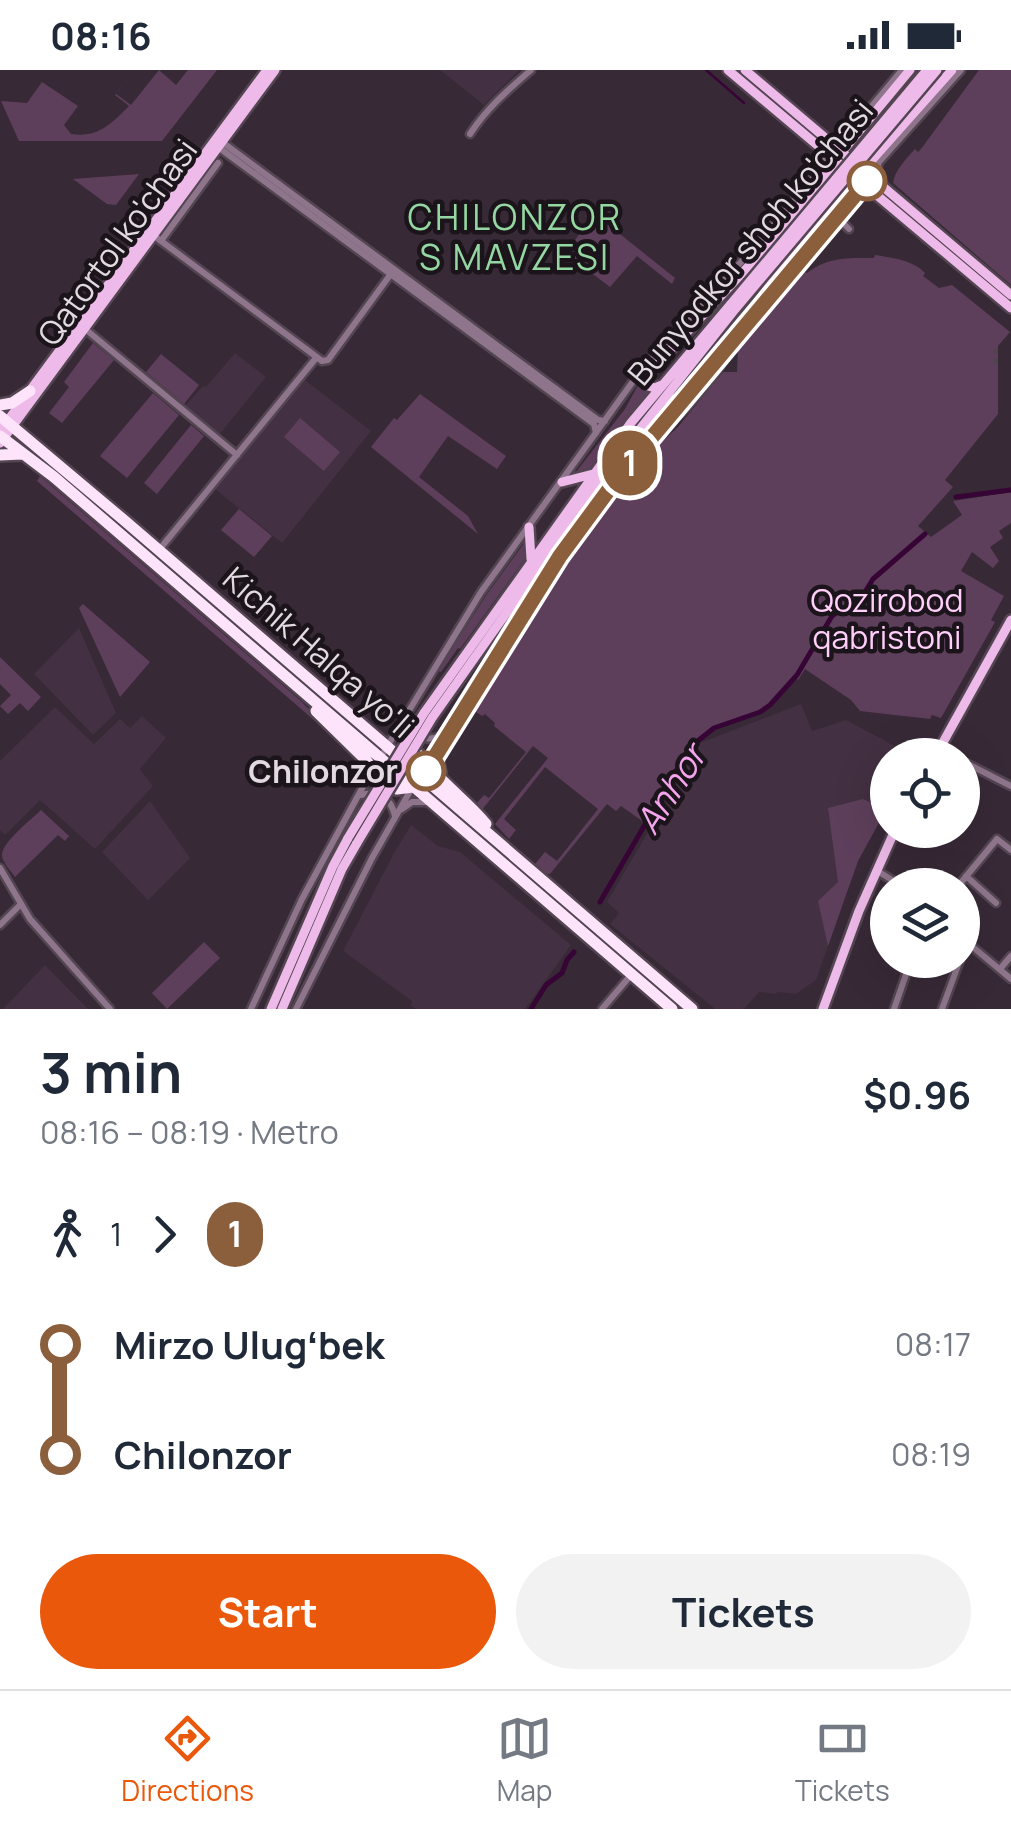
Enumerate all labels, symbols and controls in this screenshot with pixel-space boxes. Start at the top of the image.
text: 08:16 [50,9,152,61]
street label: Bunyodkor shoh ko'chasi [617,90,883,394]
street label: Qatortol ko'chasi [27,130,207,354]
unlabelled marker [848,162,886,200]
district label: CHILONZOR S MAVZESI [408,193,623,281]
line badge: 1 [598,430,662,496]
text: 1 [622,439,638,487]
street label: Kichik Halqa yo'li [214,557,424,747]
park label: Qozirobod qabristoni [811,578,963,659]
water label: Anhor [623,732,719,843]
map controls [870,738,980,978]
button: locate [870,738,980,848]
place label: Chilonzor [248,749,398,793]
marker: Chilonzor [407,752,445,790]
button: layers [870,868,980,978]
text: 3 min [40,1034,182,1110]
text: $0.96 [863,1068,971,1120]
text: 08:16 – 08:19 · Metro [40,1110,339,1154]
icon: walk [40,1207,95,1262]
icon: forward [137,1207,192,1262]
text: 1 [227,1210,243,1258]
text: 1 [110,1212,122,1256]
text: Mirzo Ulugʻbek [114,1318,385,1370]
text: 08:17 [895,1322,971,1366]
text: Chilonzor [114,1428,292,1480]
text: 08:19 [891,1432,971,1476]
button: Start [40,1554,496,1669]
button: Tickets [516,1554,971,1669]
tab: Directions [121,1711,254,1809]
tab: Map [497,1711,552,1809]
tab: Tickets [795,1711,890,1809]

